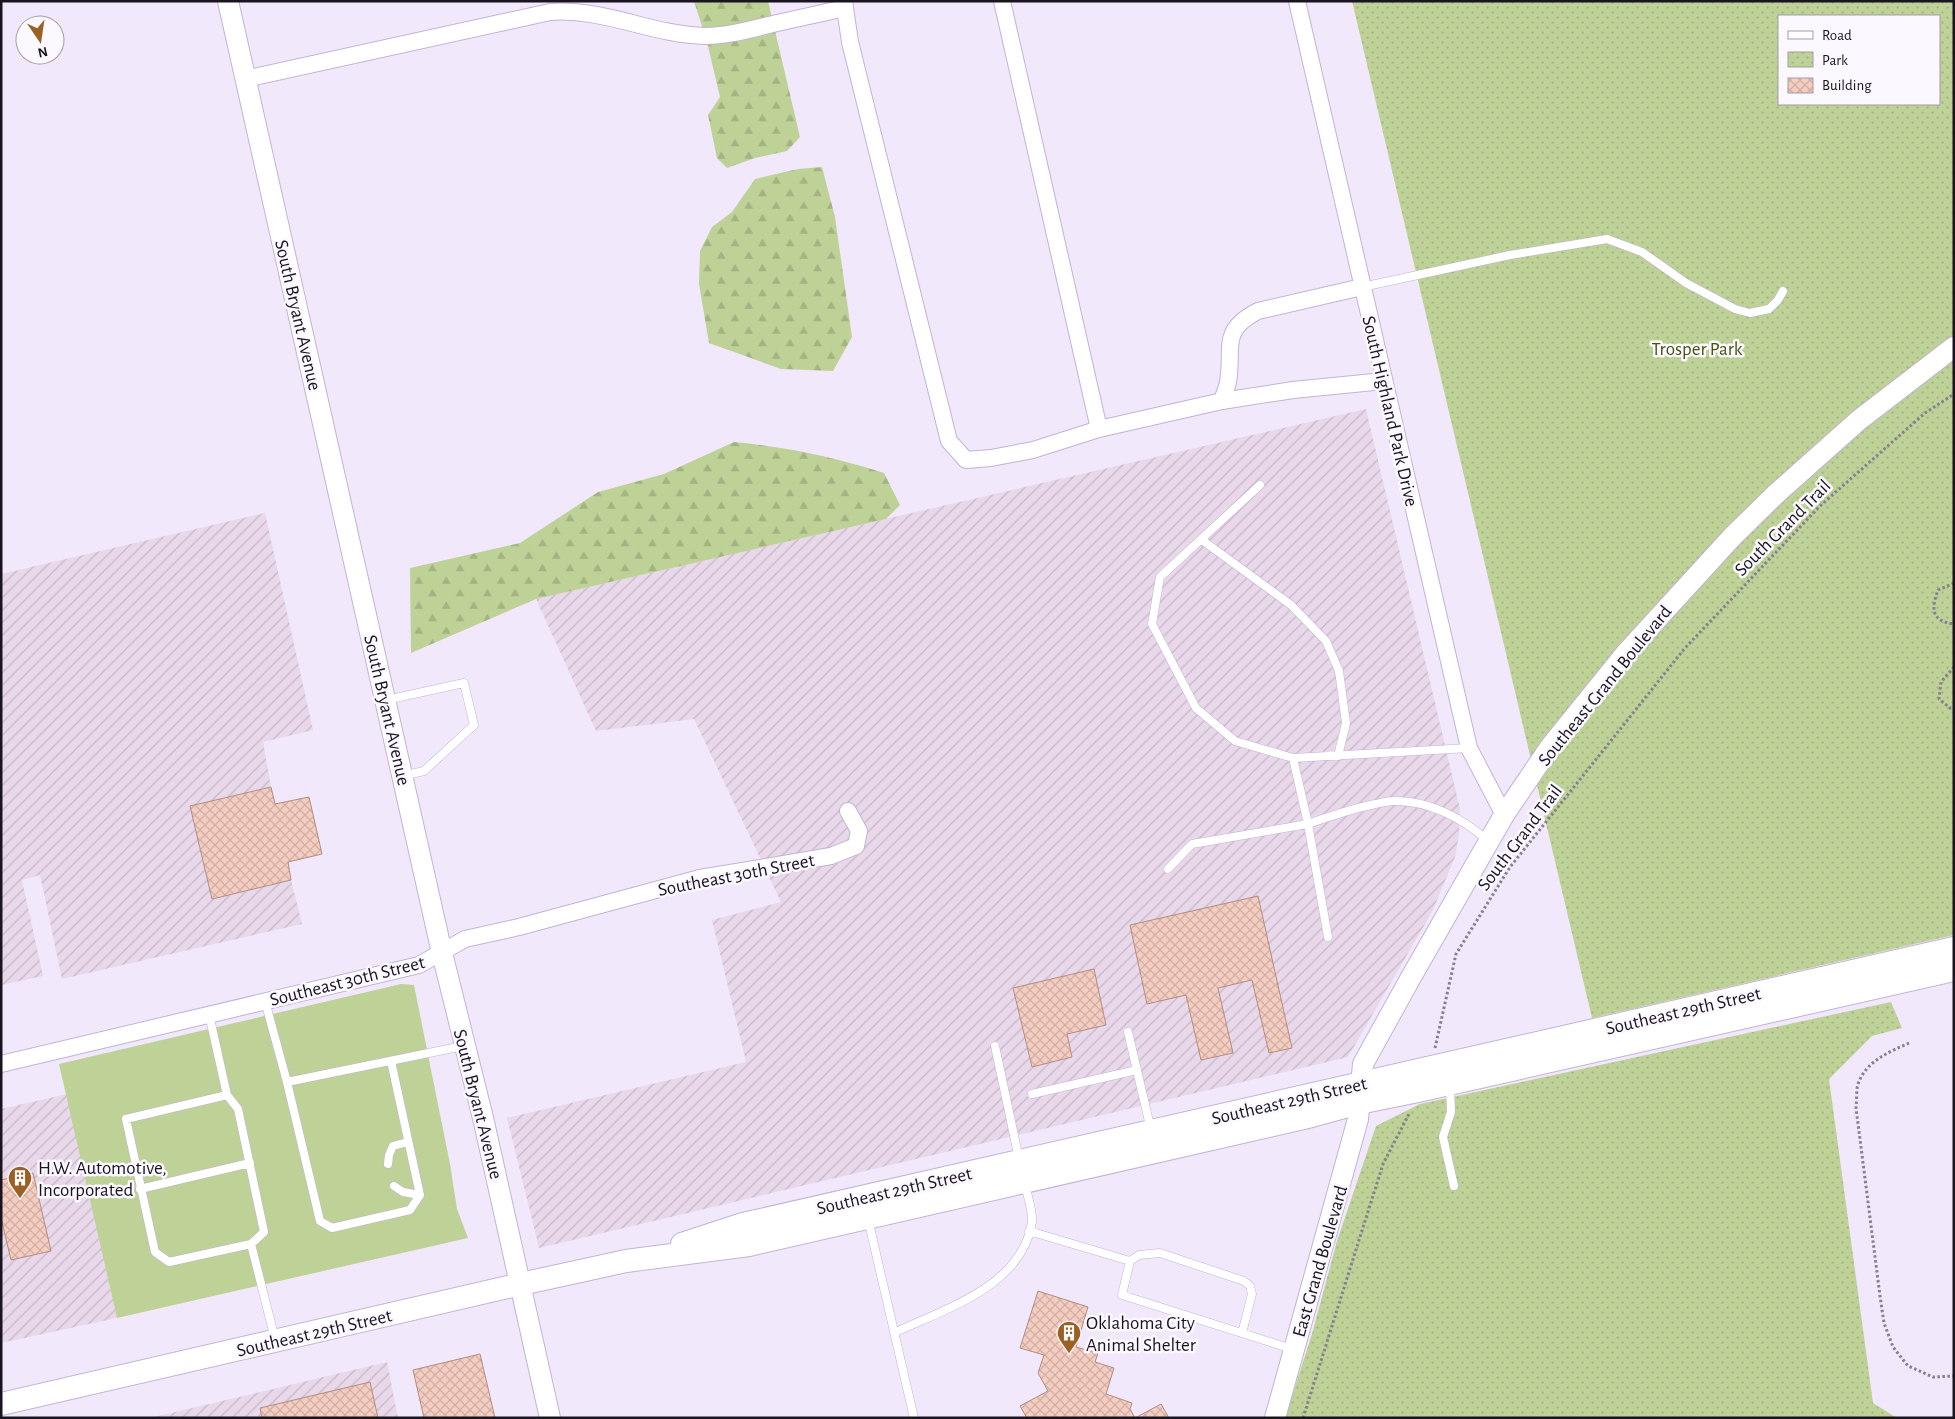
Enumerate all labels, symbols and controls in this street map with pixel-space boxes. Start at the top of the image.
north arrow [15,15,65,65]
legend [1778,15,1940,105]
text: Road [1822,28,1852,43]
text: N [36,44,49,60]
text: Park [1822,53,1848,68]
text: Building [1822,78,1872,93]
street label: South Bryant Avenue [271,238,324,392]
street label: South Highland Park Drive [1358,314,1421,508]
park label: Trosper Park [1651,340,1743,359]
street label: South Grand Trail [1731,476,1835,580]
street label: Southeast Grand Boulevard [1535,602,1676,770]
street label: South Bryant Avenue [360,633,413,787]
street label: South Grand Trail [1474,781,1566,894]
street label: Southeast 30th Street [656,851,816,900]
street label: Southeast 30th Street [268,953,427,1010]
street label: Southeast 29th Street [1604,984,1763,1039]
street label: South Bryant Avenue [450,1027,505,1181]
street label: Southeast 29th Street [1210,1074,1369,1129]
place label: H.W. Automotive, Incorporated [38,1159,167,1200]
street label: Southeast 29th Street [815,1164,974,1219]
building icon: H.W. Automotive, Incorporated [7,1165,33,1199]
street label: East Grand Boulevard [1290,1183,1351,1339]
street label: Southeast 29th Street [235,1306,394,1361]
place label: Oklahoma City Animal Shelter [1086,1314,1196,1355]
building icon: Oklahoma City Animal Shelter [1056,1320,1082,1354]

